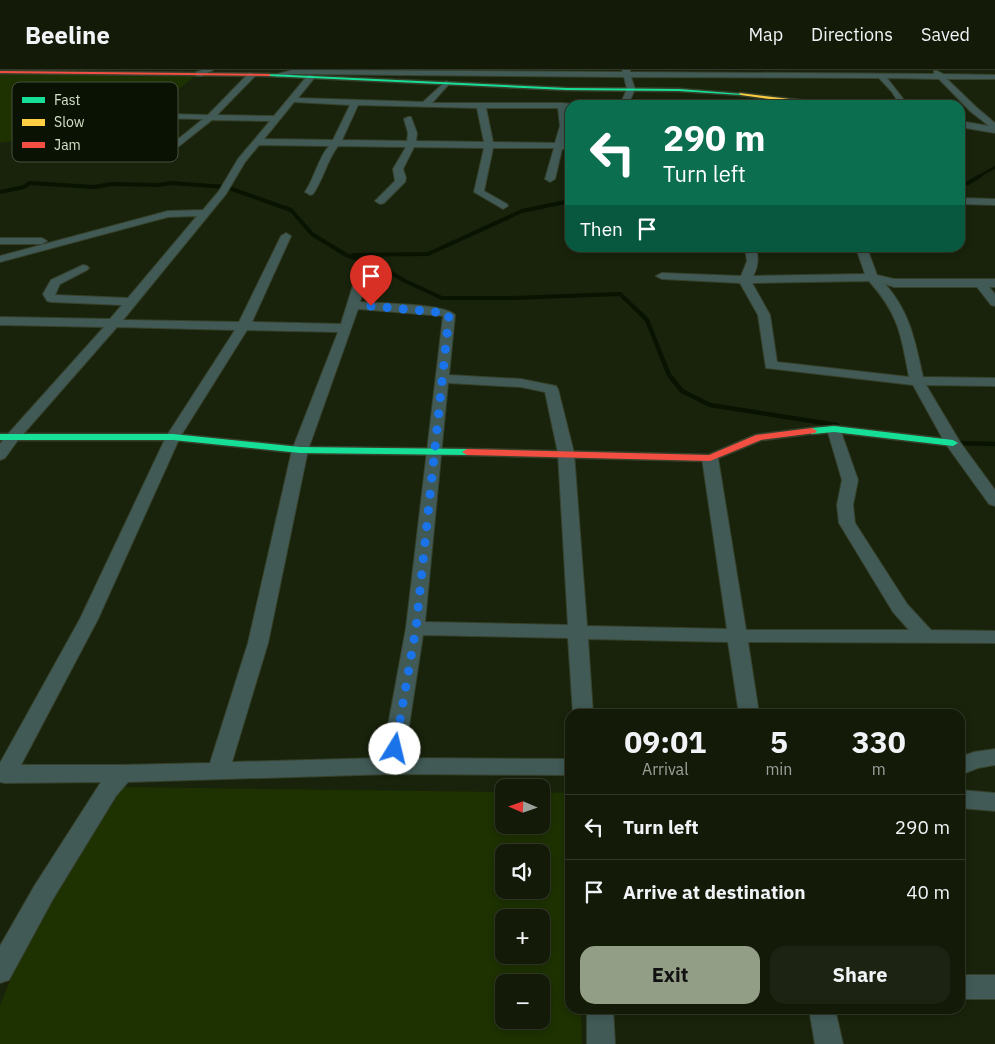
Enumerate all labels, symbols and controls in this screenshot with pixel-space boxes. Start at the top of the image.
text: Beeline [25,19,110,51]
text: Map [748,23,783,46]
text: Directions [811,23,893,46]
text: Saved [921,23,970,46]
legend [12,82,178,162]
text: Fast [54,91,80,109]
text: Slow [54,113,85,131]
text: 290 m [663,115,766,161]
icon: left [580,120,645,185]
text: Jam [54,136,81,154]
text: Turn left [663,159,746,188]
icon: arrive [633,215,661,243]
text: Then [580,217,623,241]
pin [350,255,392,306]
icon: arrive [357,262,385,290]
position arrow [368,722,420,774]
text: 09:01 [624,722,706,761]
text: 5 [770,722,788,761]
text: 330 [852,722,906,761]
text: Arrival [642,759,689,779]
text: min [765,759,792,779]
text: m [872,759,886,779]
north arrow [495,779,550,834]
map controls [495,779,550,1029]
icon: left [580,813,608,841]
text: Turn left [623,815,699,839]
text: 290 m [895,815,950,839]
button: sound [495,844,550,899]
icon: arrive [580,878,608,906]
text: Arrive at destination [623,880,806,904]
text: 40 m [906,880,950,904]
button: + [495,909,550,964]
button: Exit [580,946,760,1004]
button: Share [770,946,950,1004]
button: − [495,974,550,1029]

